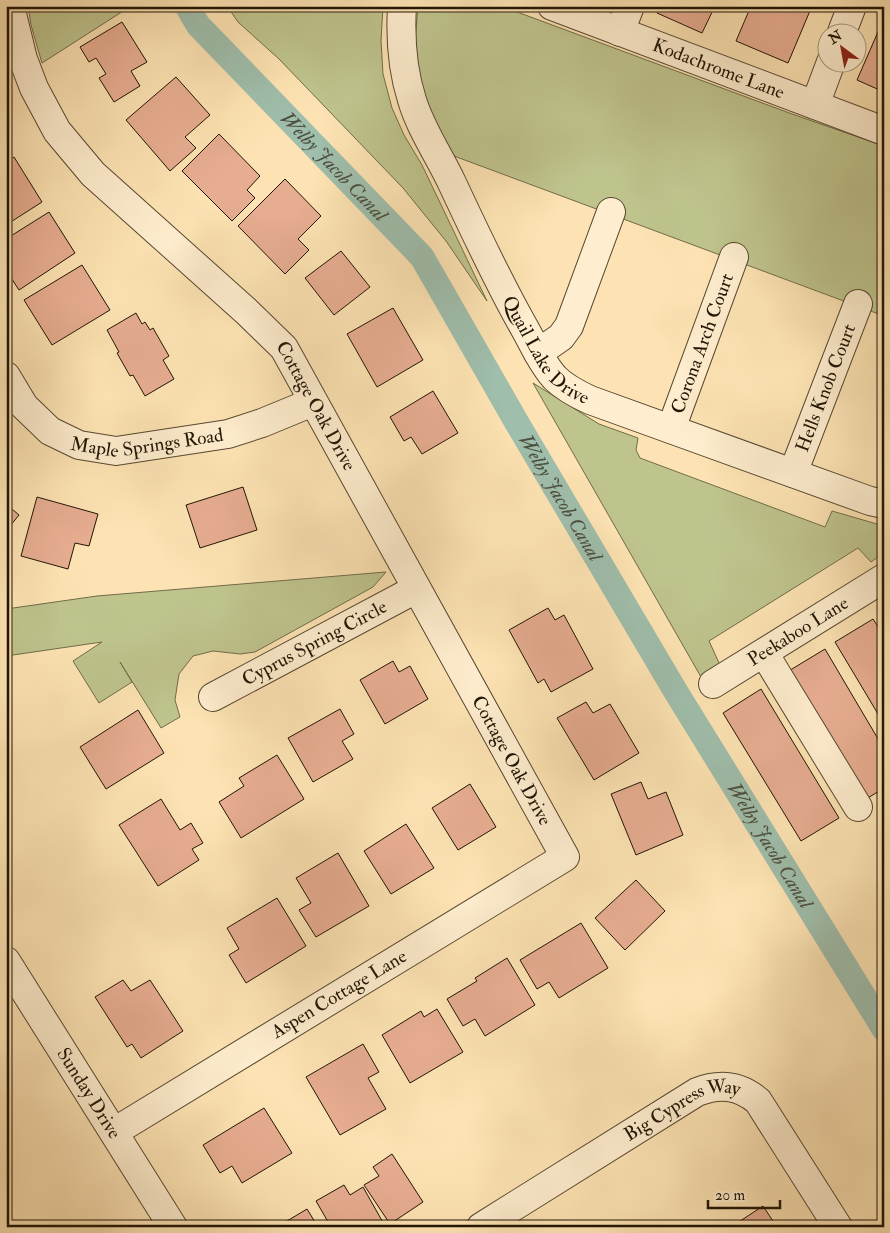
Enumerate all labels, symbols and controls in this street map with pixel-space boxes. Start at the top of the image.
north arrow [818,22,868,72]
text: N [825,27,846,48]
street label: Kodachrome Lane [649,33,788,104]
water label: Welby Jacob Canal [275,106,395,228]
street label: Corona Arch Court [666,270,739,417]
street label: Quail Lake Drive [497,291,593,410]
street label: Hells Knob Court [790,321,861,456]
street label: Cottage Oak Drive [271,337,361,475]
street label: Maple Springs Road [69,423,225,463]
water label: Welby Jacob Canal [514,429,609,567]
street label: Peekaboo Lane [743,591,853,672]
street label: Cyprus Spring Circle [238,595,391,691]
street label: Cottage Oak Drive [466,691,557,830]
water label: Welby Jacob Canal [722,777,820,915]
street label: Aspen Cottage Lane [266,944,412,1045]
street label: Sunday Drive [51,1043,127,1143]
street label: Big Cypress Way [620,1074,744,1147]
scale bar [708,1178,780,1210]
text: 20 m [715,1186,745,1205]

